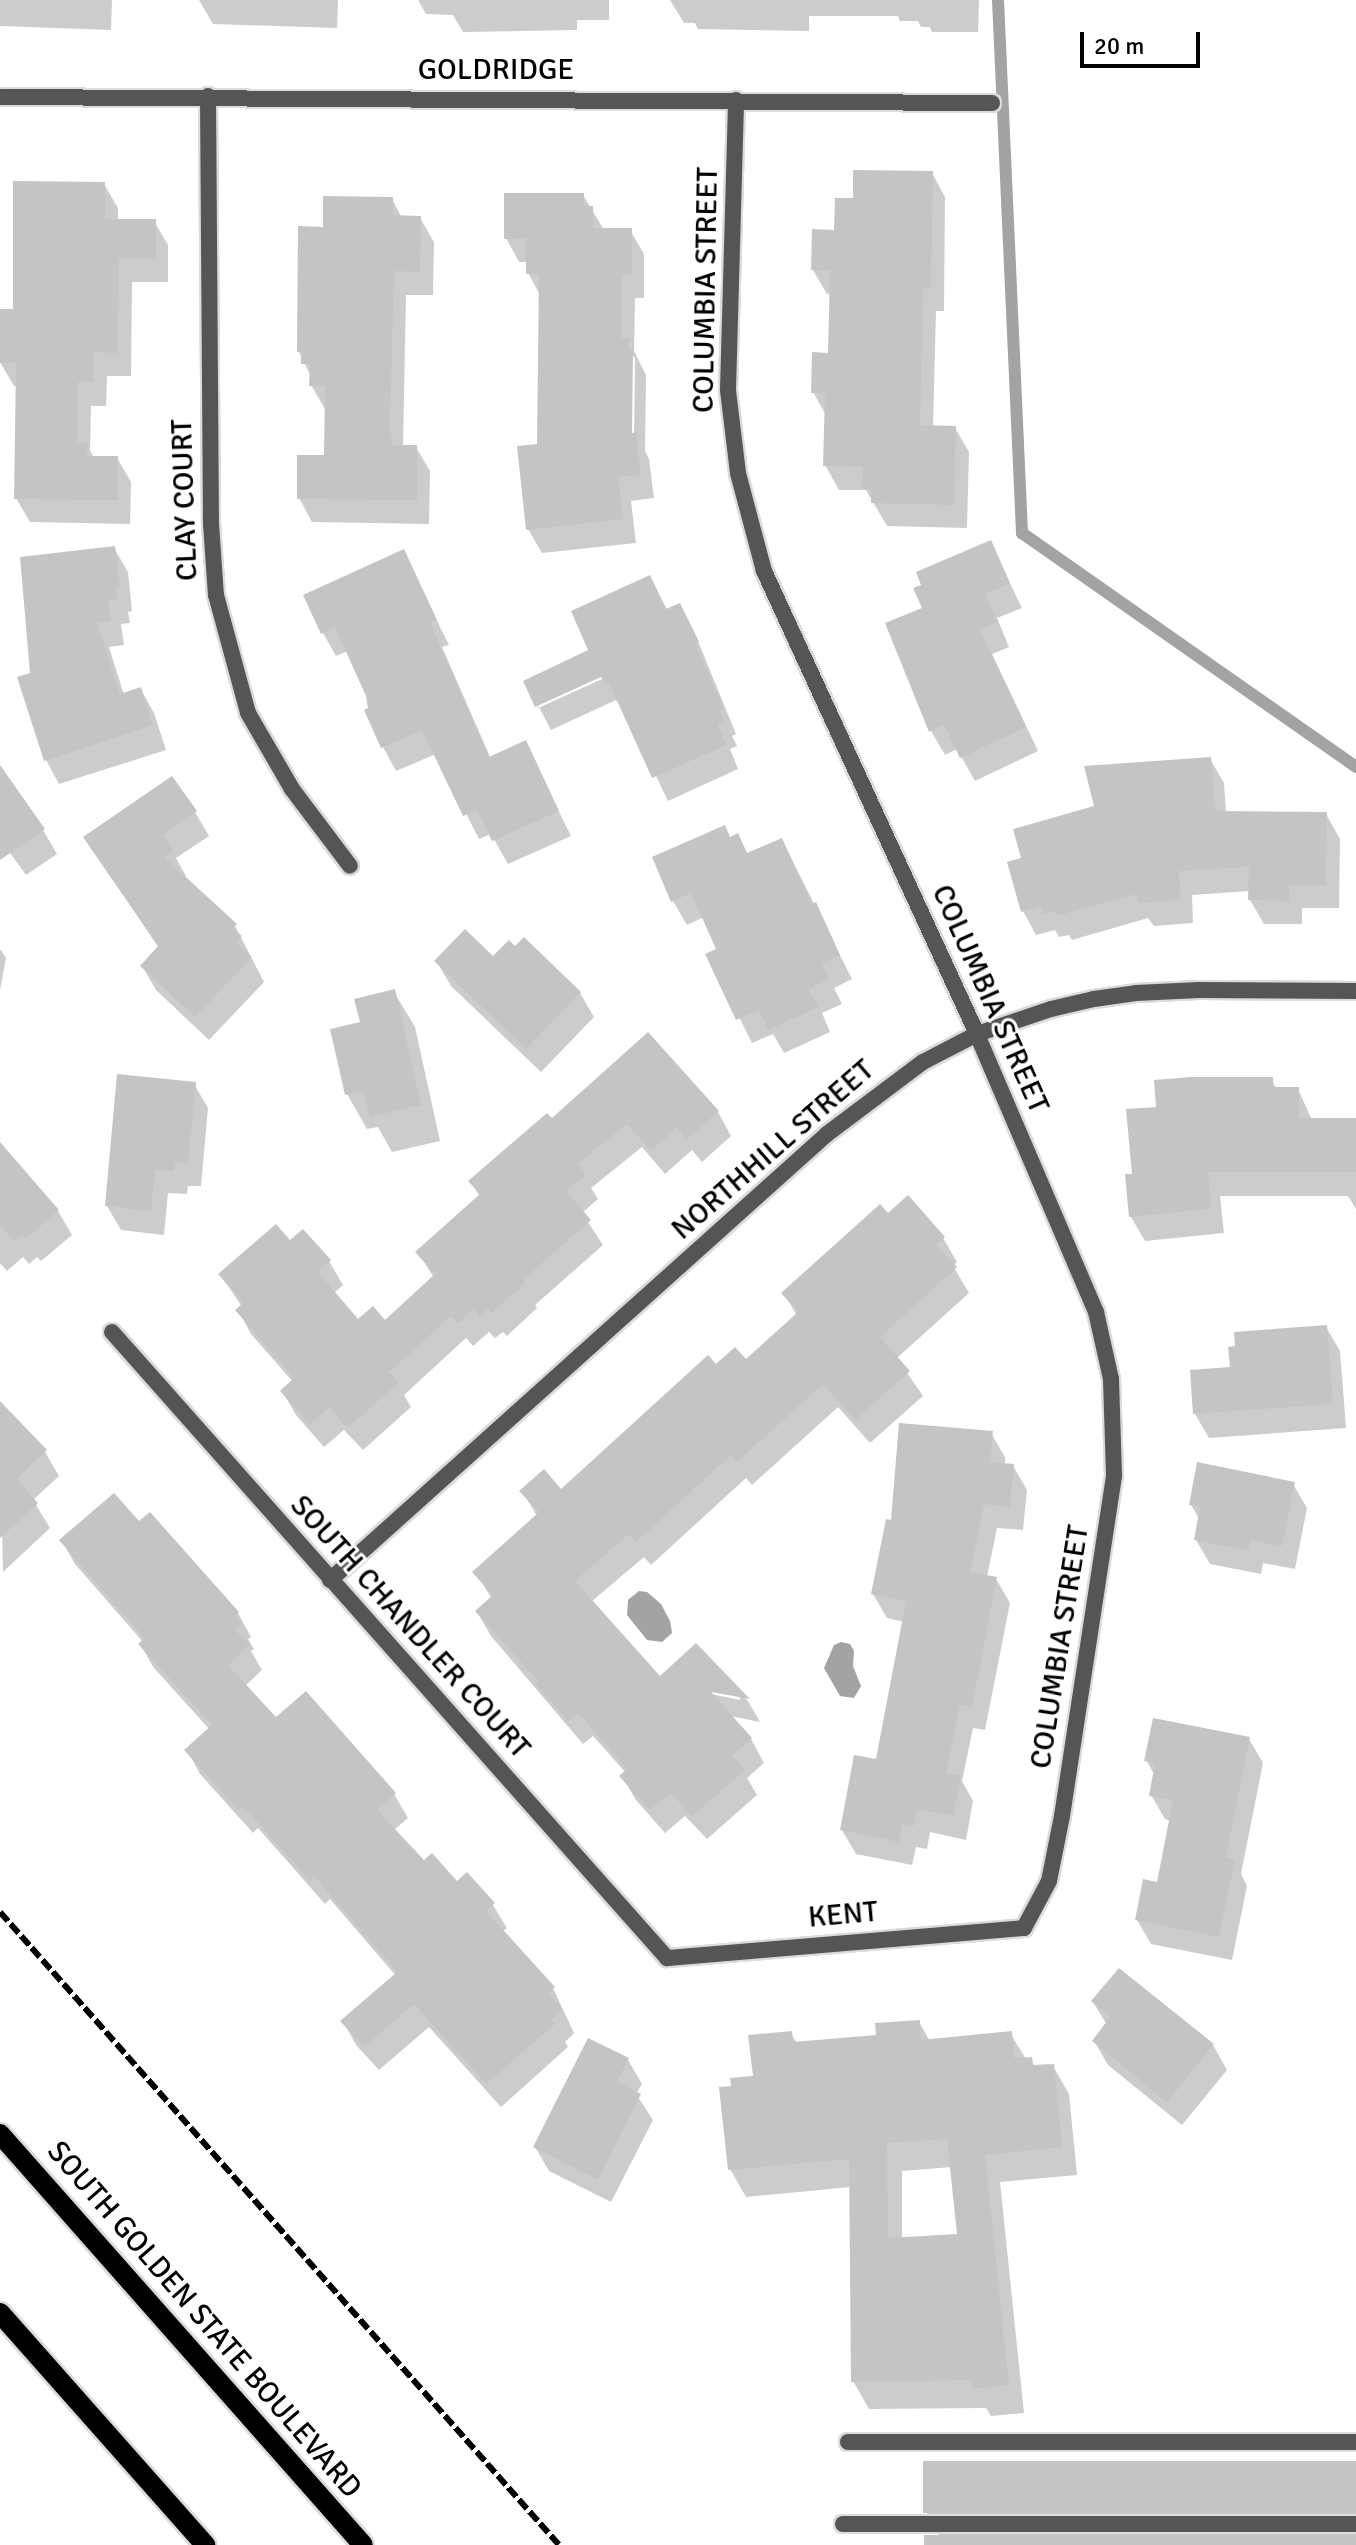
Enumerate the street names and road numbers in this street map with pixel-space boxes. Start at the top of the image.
street label: GOLDRIDGE [418,52,574,88]
street label: COLUMBIA STREET [686,167,726,413]
street label: CLAY COURT [164,418,206,582]
street label: COLUMBIA STREET [924,879,1056,1119]
street label: NORTHHILL STREET [664,1052,882,1248]
street label: SOUTH CHANDLER COURT [282,1488,538,1766]
street label: COLUMBIA STREET [1023,1523,1097,1771]
street label: KENT [807,1894,879,1936]
street label: SOUTH GOLDEN STATE BOULEVARD [39,2134,369,2506]

